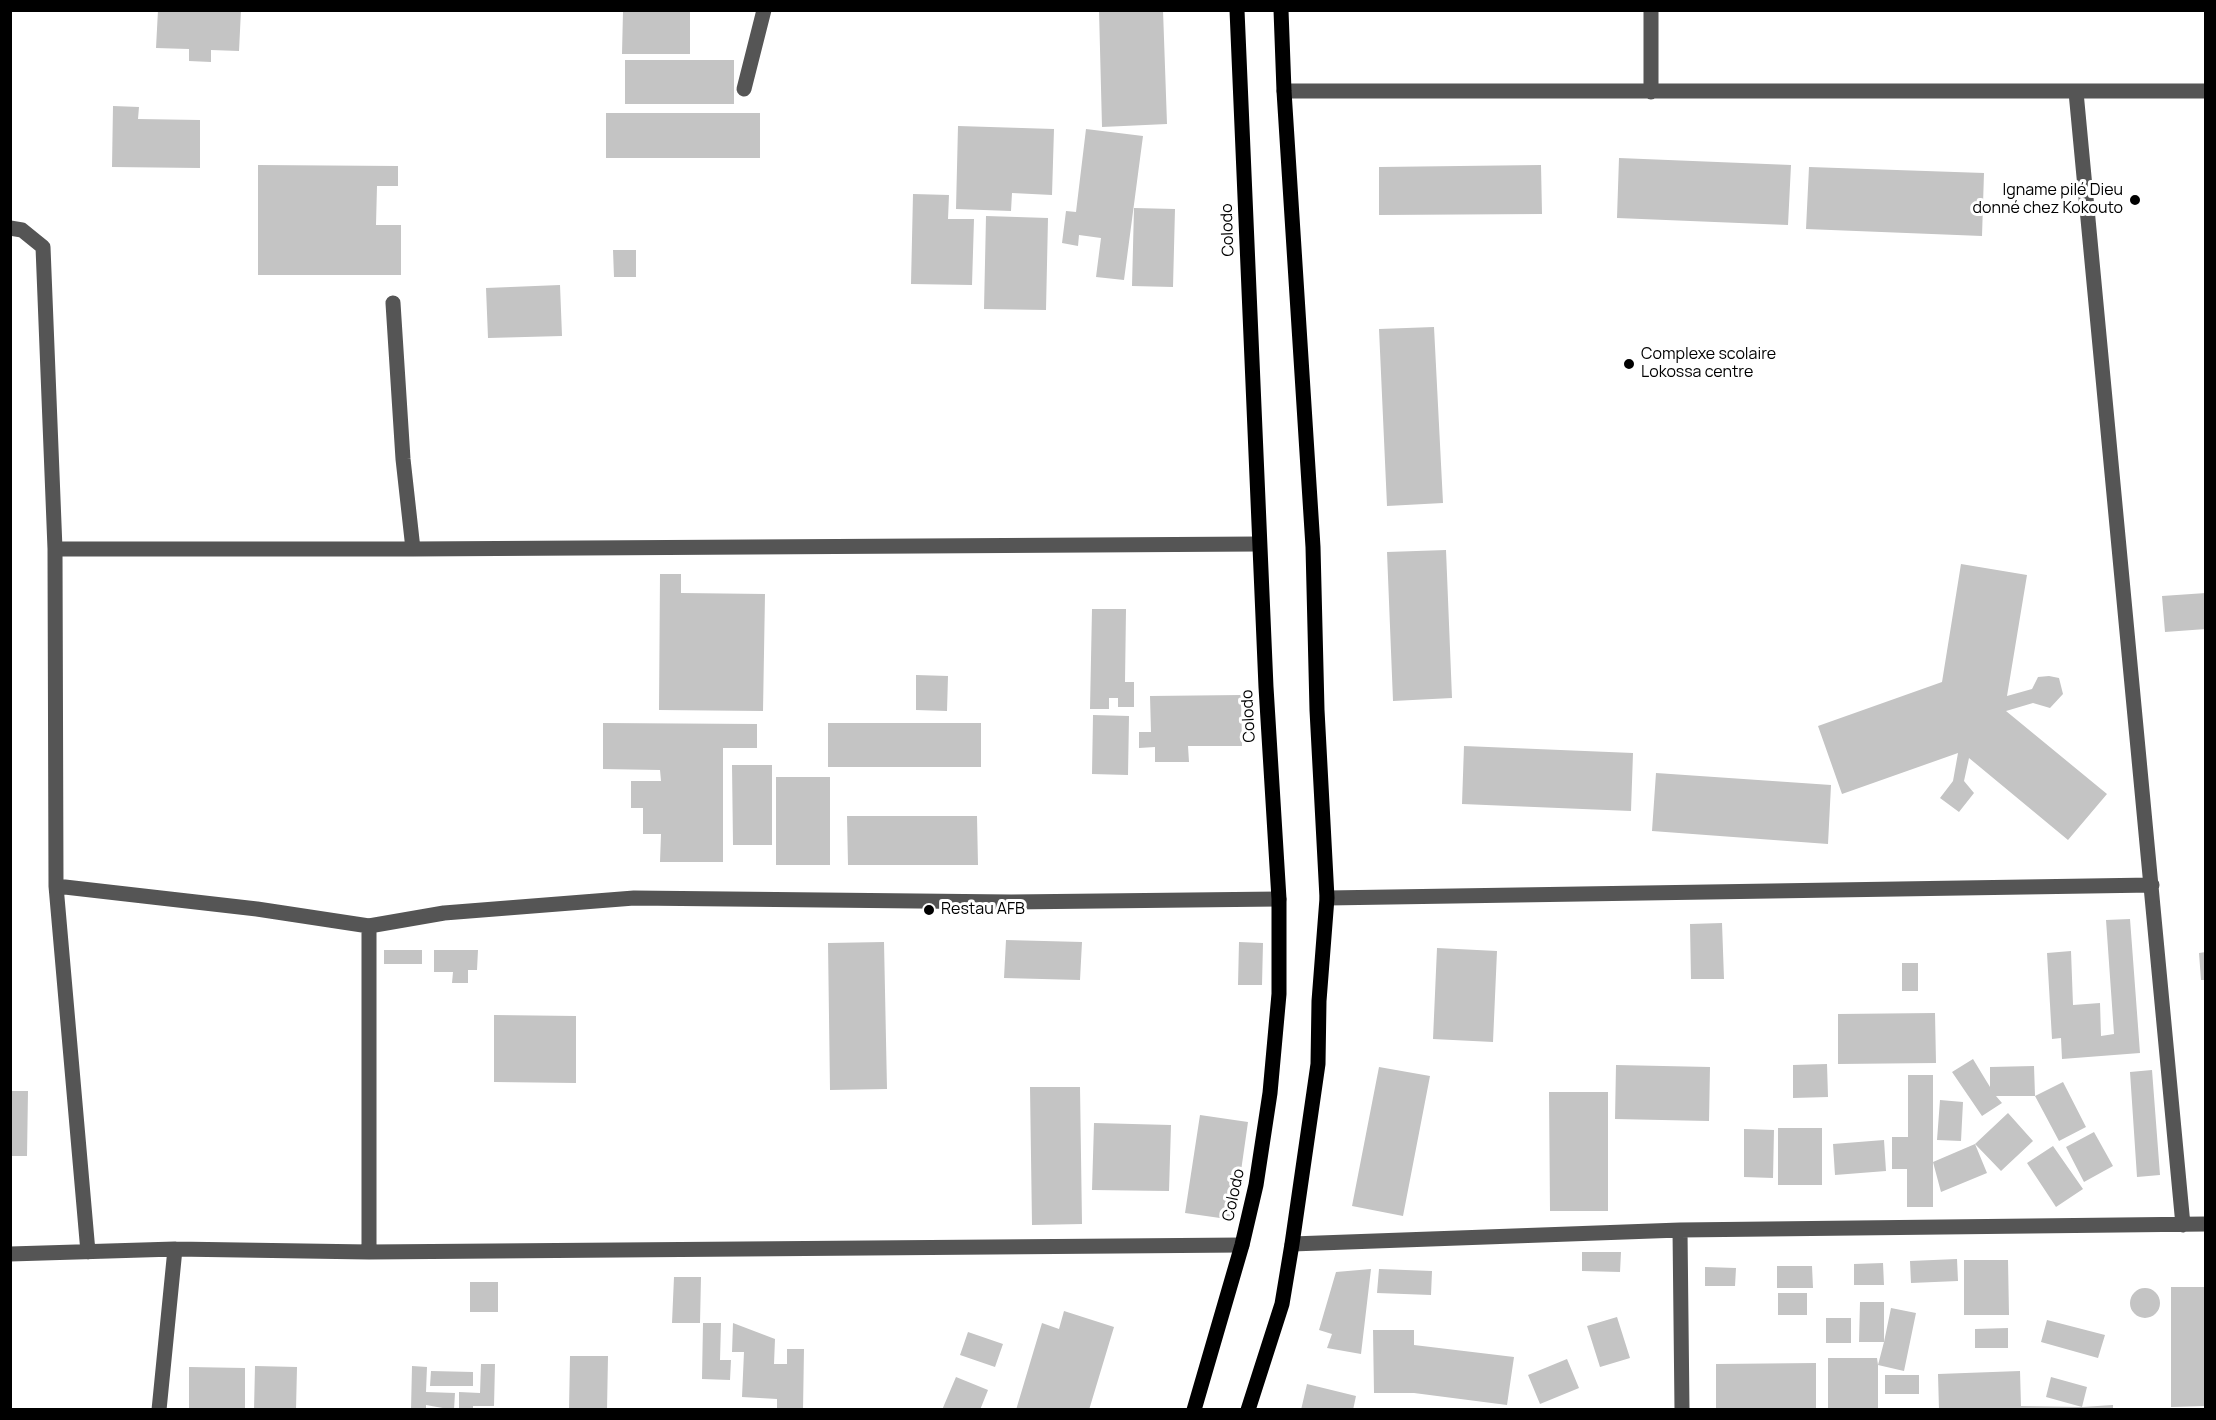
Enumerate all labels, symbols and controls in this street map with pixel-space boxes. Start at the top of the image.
place label: Igname pilé Dieu donné chez Kokouto [1972,181,2123,219]
marker: Igname pilé Dieu donné chez Kokouto [2128,193,2142,207]
street label: Colodo [1217,203,1239,257]
place label: Complexe scolaire Lokossa centre [1641,345,1776,383]
marker: Complexe scolaire Lokossa centre [1622,357,1636,371]
street label: Colodo [1238,689,1260,743]
place label: Restau AFB [941,900,1025,920]
marker: Restau AFB [922,903,936,917]
street label: Colodo [1219,1167,1249,1223]

